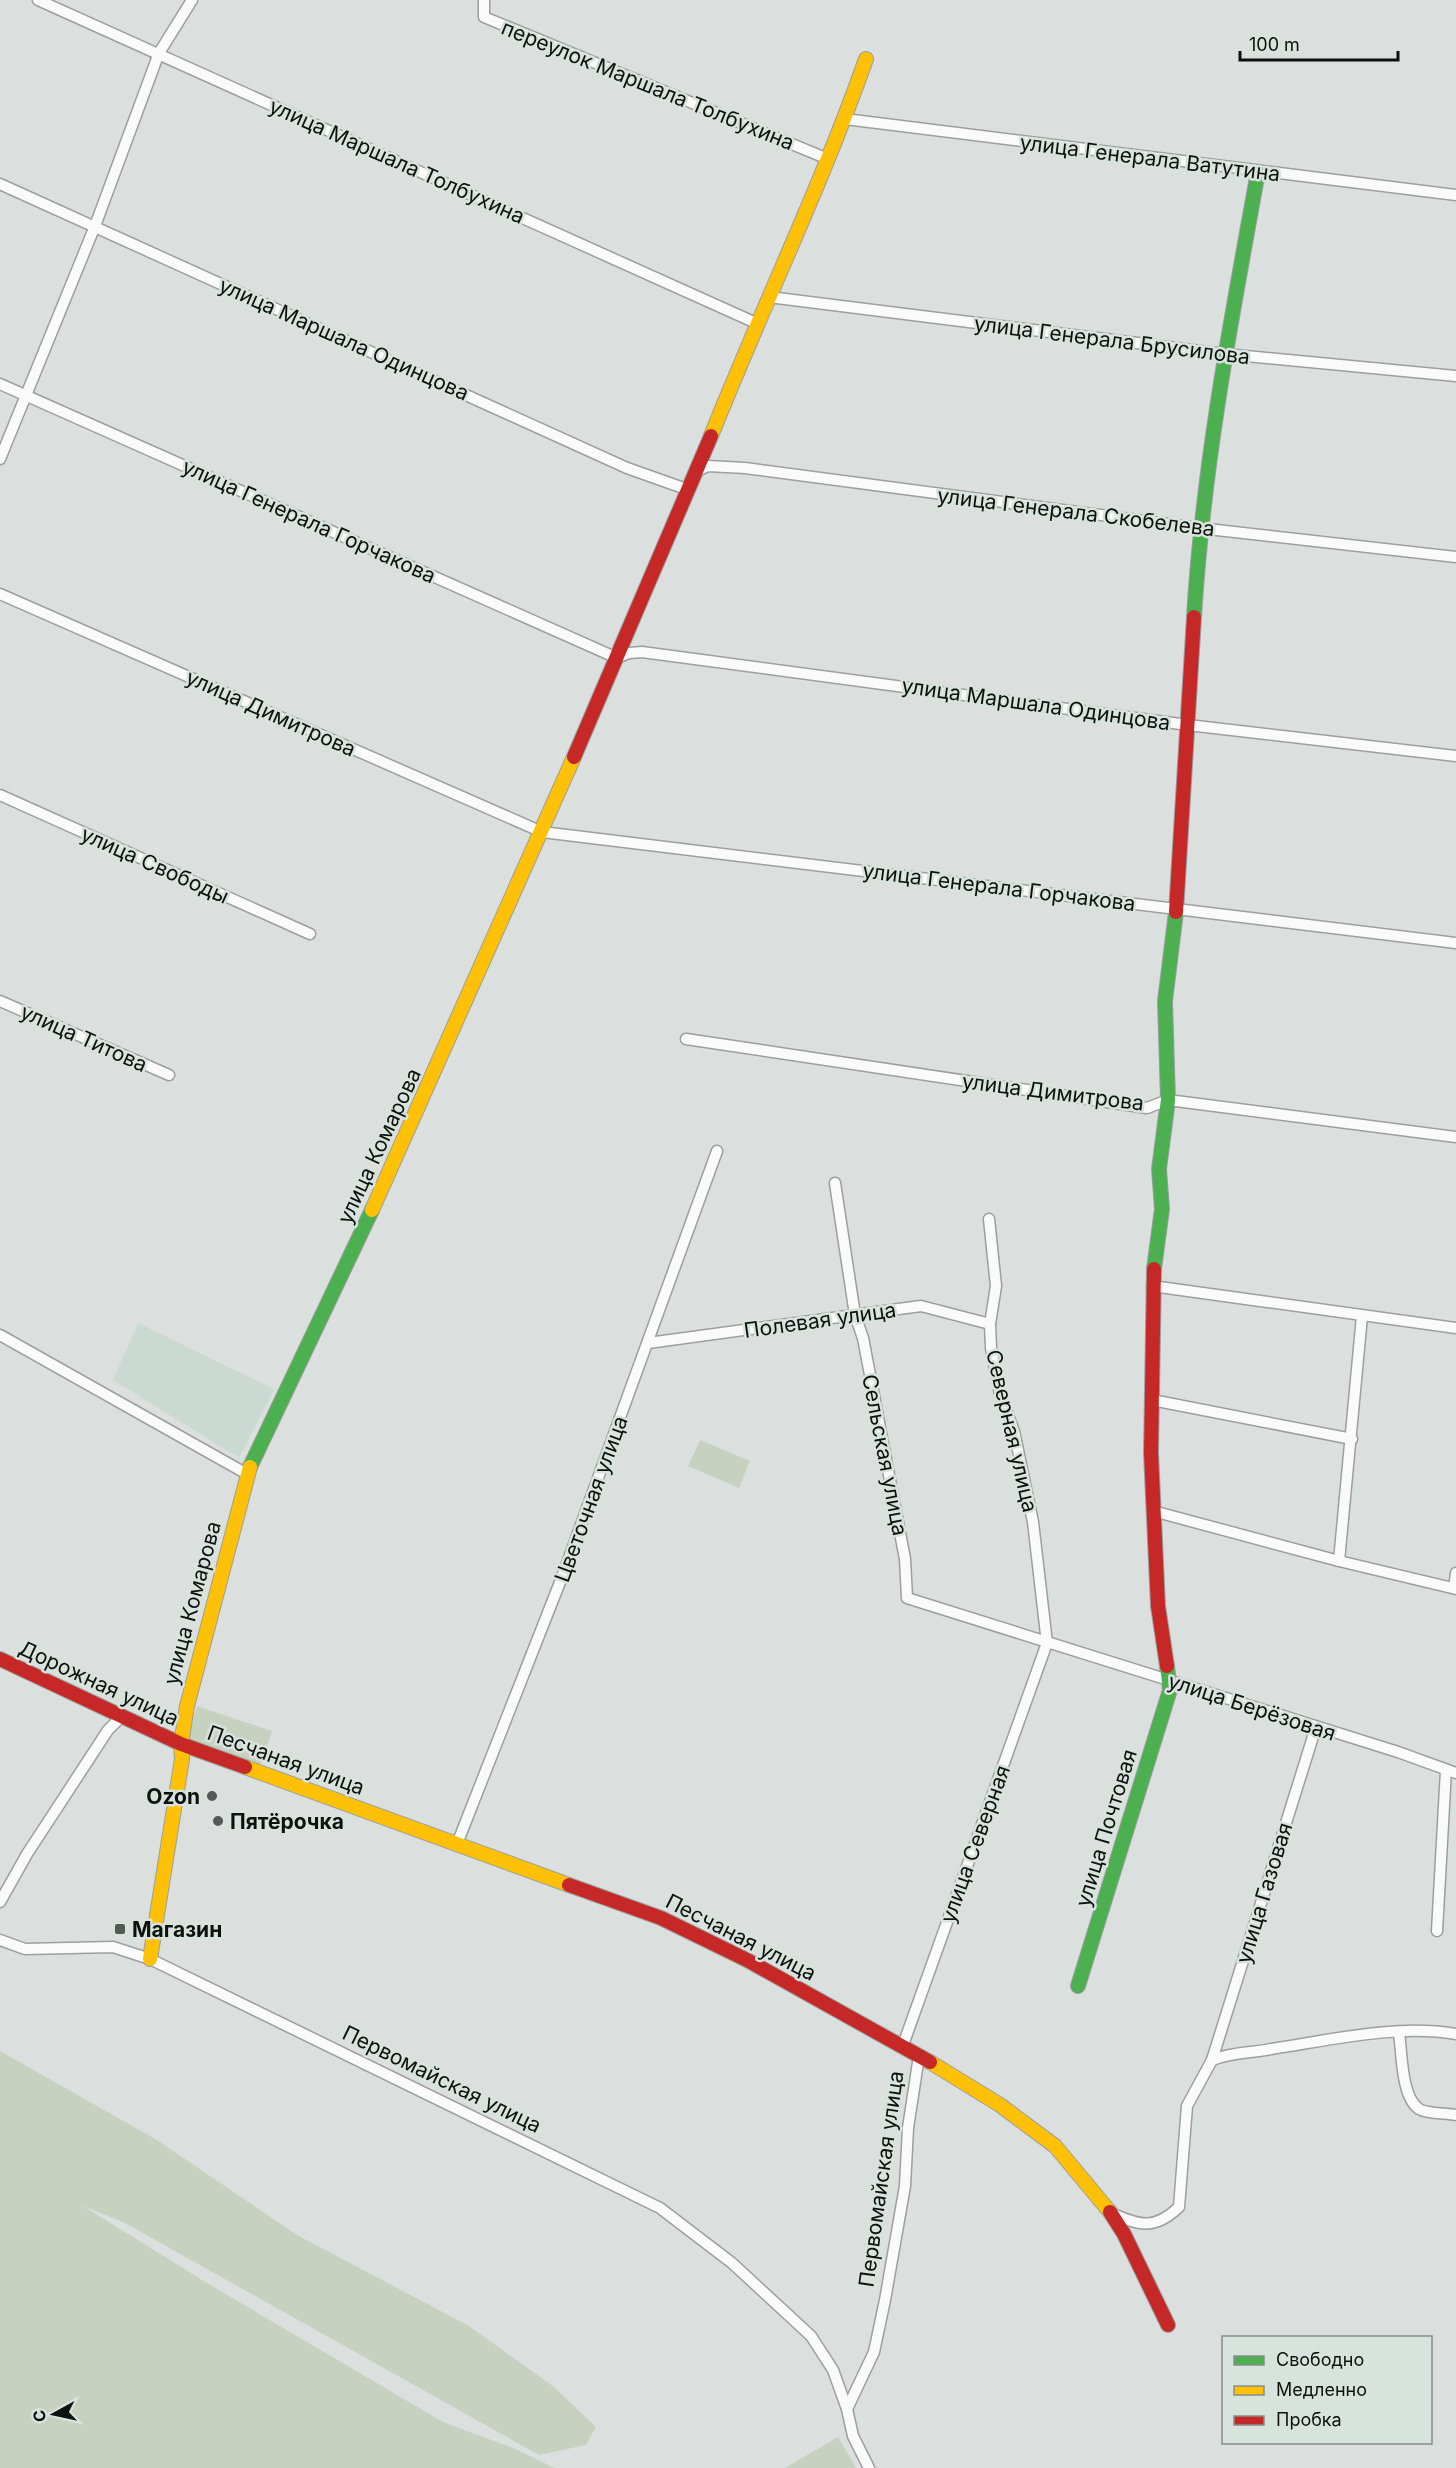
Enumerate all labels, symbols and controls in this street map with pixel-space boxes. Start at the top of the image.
street label: переулок Маршала Толбухина [498,15,798,155]
scale bar [1240,24,1398,62]
text: 100 m [1249,34,1300,55]
street label: улица Маршала Толбухина [265,93,529,229]
street label: улица Генерала Ватутина [1018,130,1282,186]
street label: улица Маршала Одинцова [215,272,473,406]
street label: улица Генерала Брусилова [973,311,1251,369]
street label: улица Генерала Горчакова [178,454,440,588]
street label: улица Генерала Скобелева [936,483,1216,541]
street label: улица Димитрова [182,664,360,762]
street label: улица Маршала Одинцова [900,673,1172,735]
street label: улица Свободы [77,821,233,909]
street label: улица Генерала Горчакова [861,858,1137,916]
street label: улица Титова [17,999,151,1077]
street label: улица Комарова [332,1064,426,1228]
street label: улица Димитрова [961,1068,1145,1116]
street label: Полевая улица [742,1297,898,1343]
street label: Северная улица [981,1347,1043,1515]
street label: Сельская улица [857,1372,913,1538]
street label: Цветочная улица [549,1412,633,1586]
street label: улица Комарова [158,1518,226,1688]
street label: Дорожная улица [15,1635,183,1731]
street label: улица Берёзовая [1165,1668,1339,1746]
street label: Песчаная улица [204,1720,368,1800]
street label: улица Почтовая [1070,1746,1142,1910]
street label: улица Северная [935,1762,1015,1926]
place label: Ozon [146,1784,200,1809]
marker: Ozon [205,1789,219,1803]
place label: Пятёрочка [230,1809,344,1834]
marker: Пятёрочка [211,1814,225,1828]
street label: улица Газовая [1231,1819,1297,1967]
street label: Песчаная улица [662,1888,820,1986]
place label: Магазин [132,1917,222,1942]
marker: Магазин [113,1922,127,1936]
street label: Первомайская улица [339,2020,545,2138]
street label: Первомайская улица [853,2069,909,2289]
legend [1222,2336,1432,2444]
text: Свободно [1276,2349,1364,2370]
text: Медленно [1276,2379,1367,2400]
north arrow [24,2384,84,2444]
text: С [28,2409,50,2423]
text: Пробка [1276,2409,1342,2430]

